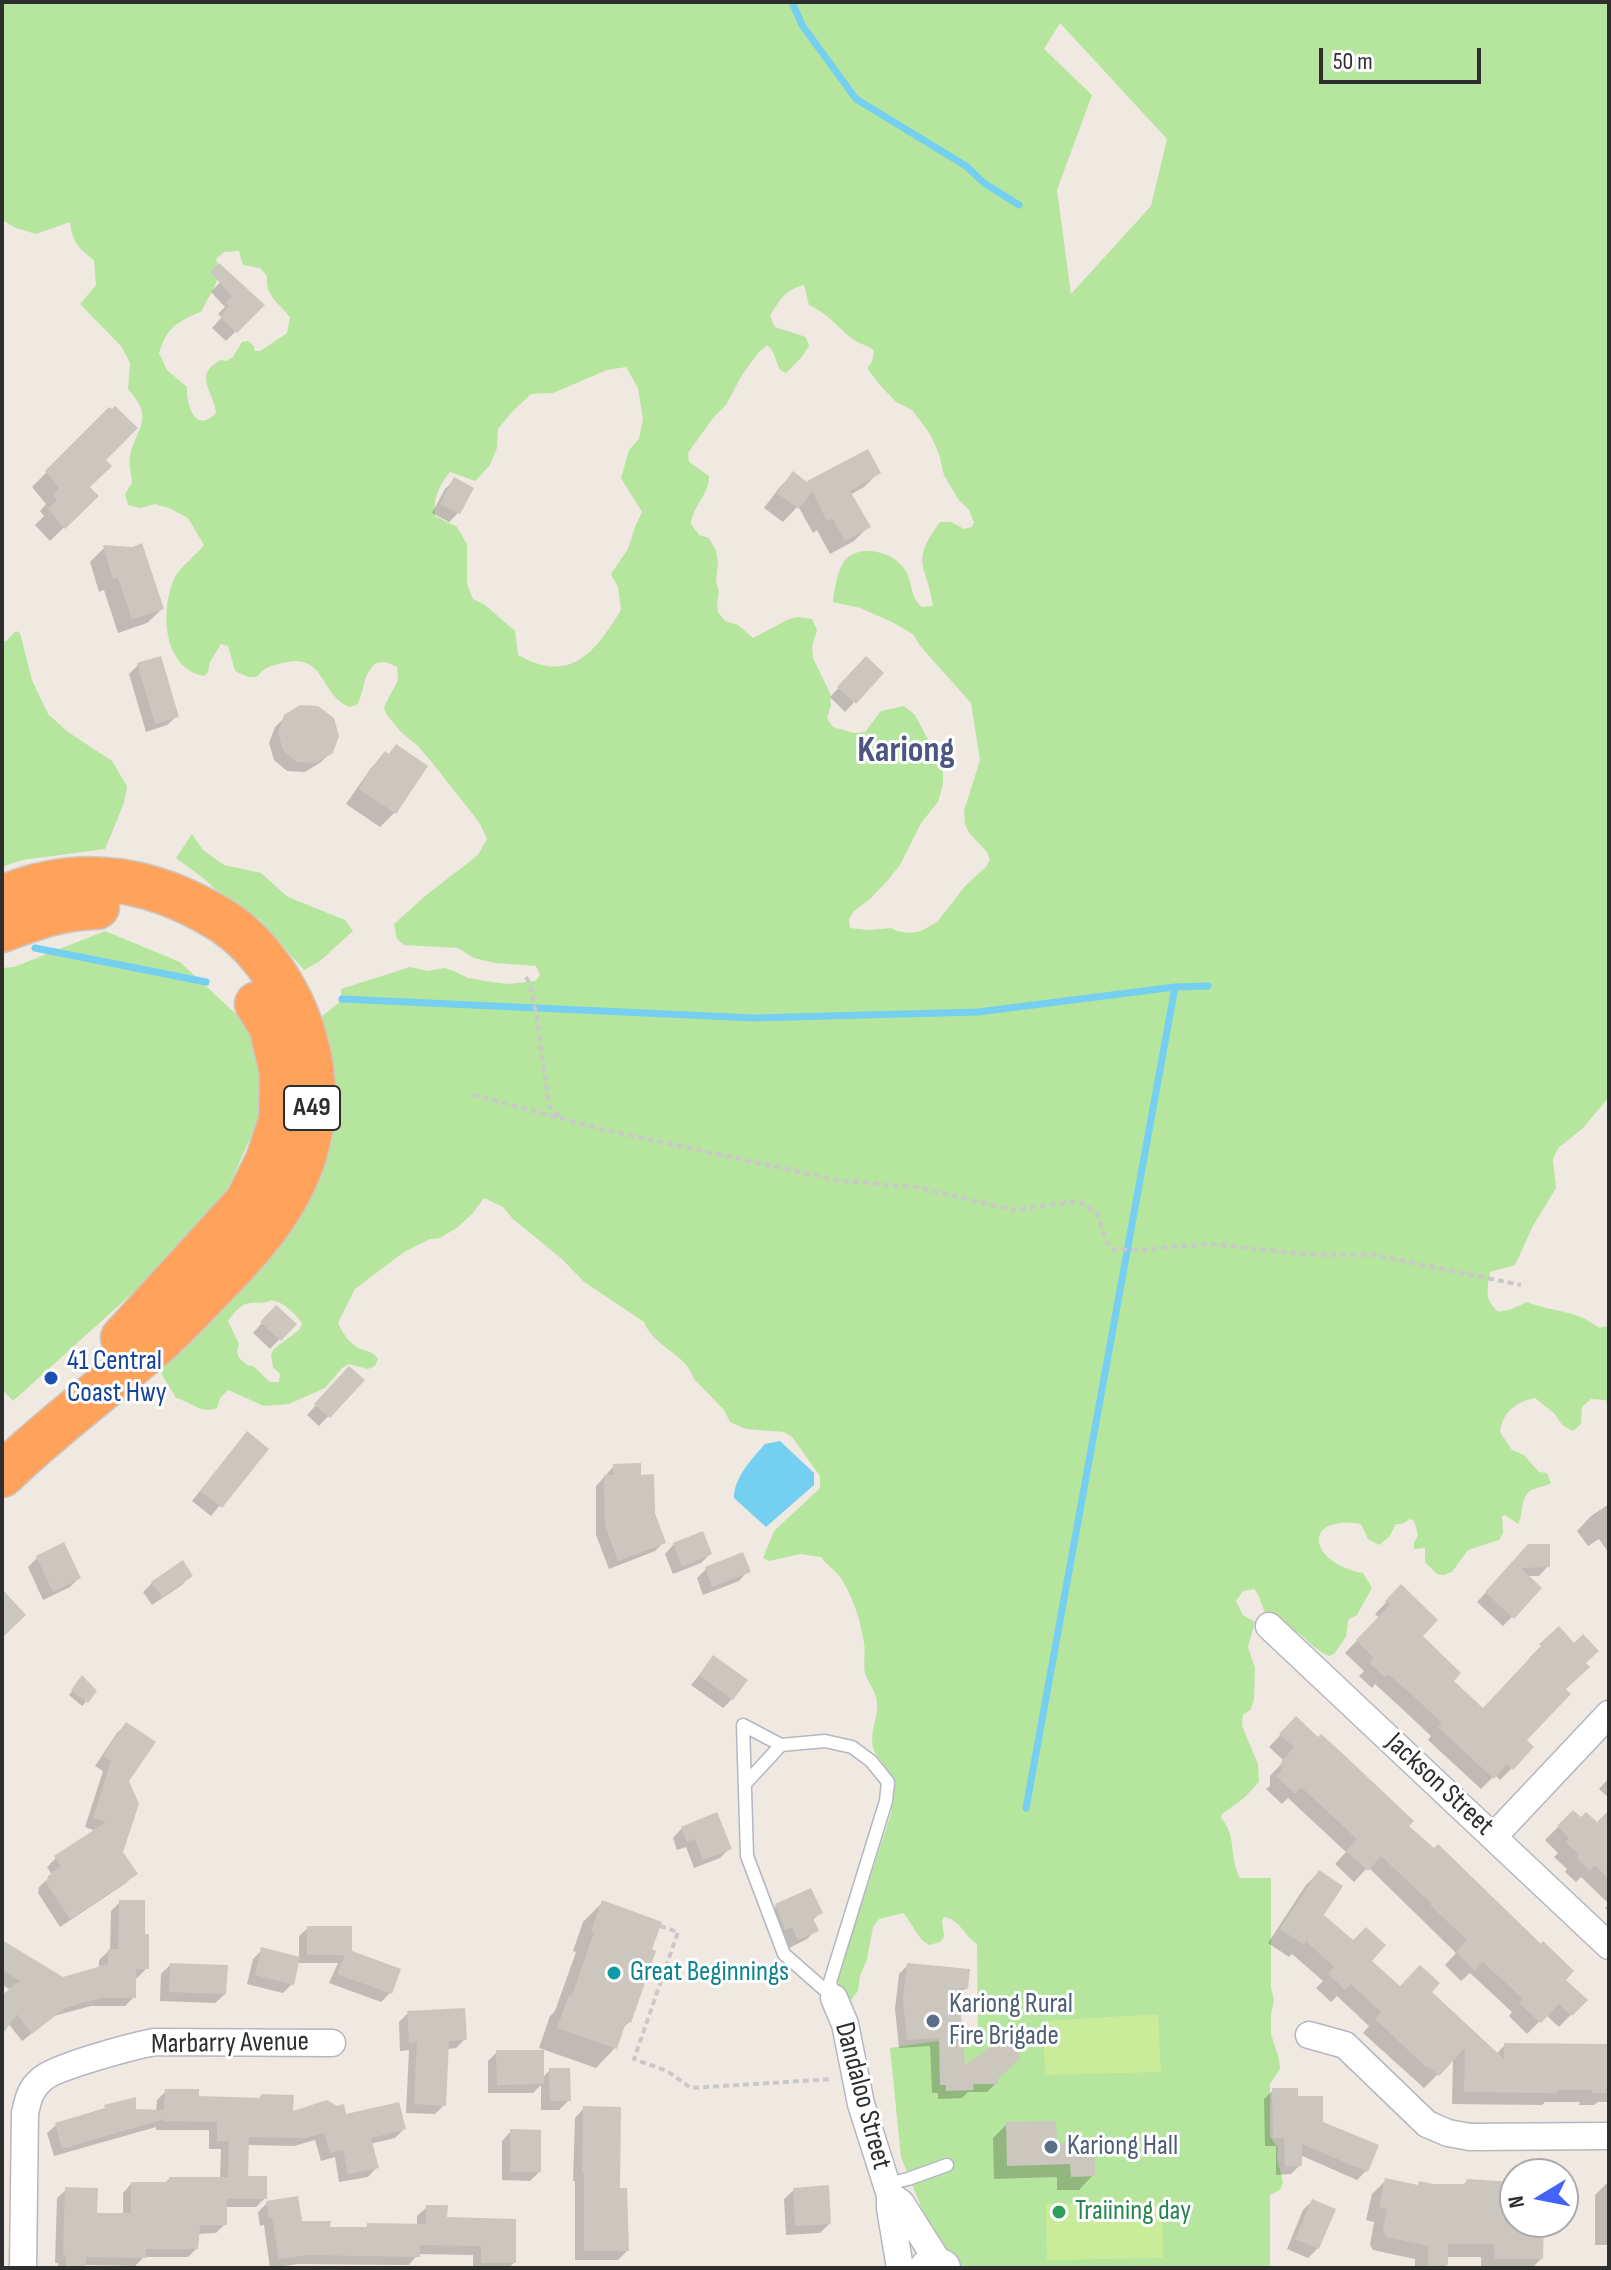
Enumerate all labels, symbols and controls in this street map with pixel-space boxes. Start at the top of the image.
scale bar [1323,32,1485,82]
text: 50 m [1333,47,1373,76]
district label: Kariong [857,730,955,774]
road number: A49 [284,1086,340,1130]
place label: 41 Central Coast Hwy [67,1345,167,1411]
marker: 41 Central Coast Hwy [42,1369,60,1387]
street label: Jackson Street [1378,1727,1500,1843]
place label: Great Beginnings [630,1956,789,1990]
marker: Great Beginnings [605,1964,623,1982]
place label: Kariong Rural Fire Brigade [949,1988,1073,2054]
marker: Kariong Rural Fire Brigade [924,2012,942,2030]
street label: Dandaloo Street [826,2019,898,2173]
street label: Marbarry Avenue [151,2026,309,2062]
place label: Kariong Hall [1067,2130,1178,2164]
marker: Kariong Hall [1042,2138,1060,2156]
north arrow [1499,2158,1579,2238]
text: N [1503,2194,1531,2210]
place label: Traiining day [1075,2195,1191,2229]
marker: Traiining day [1050,2203,1068,2221]

